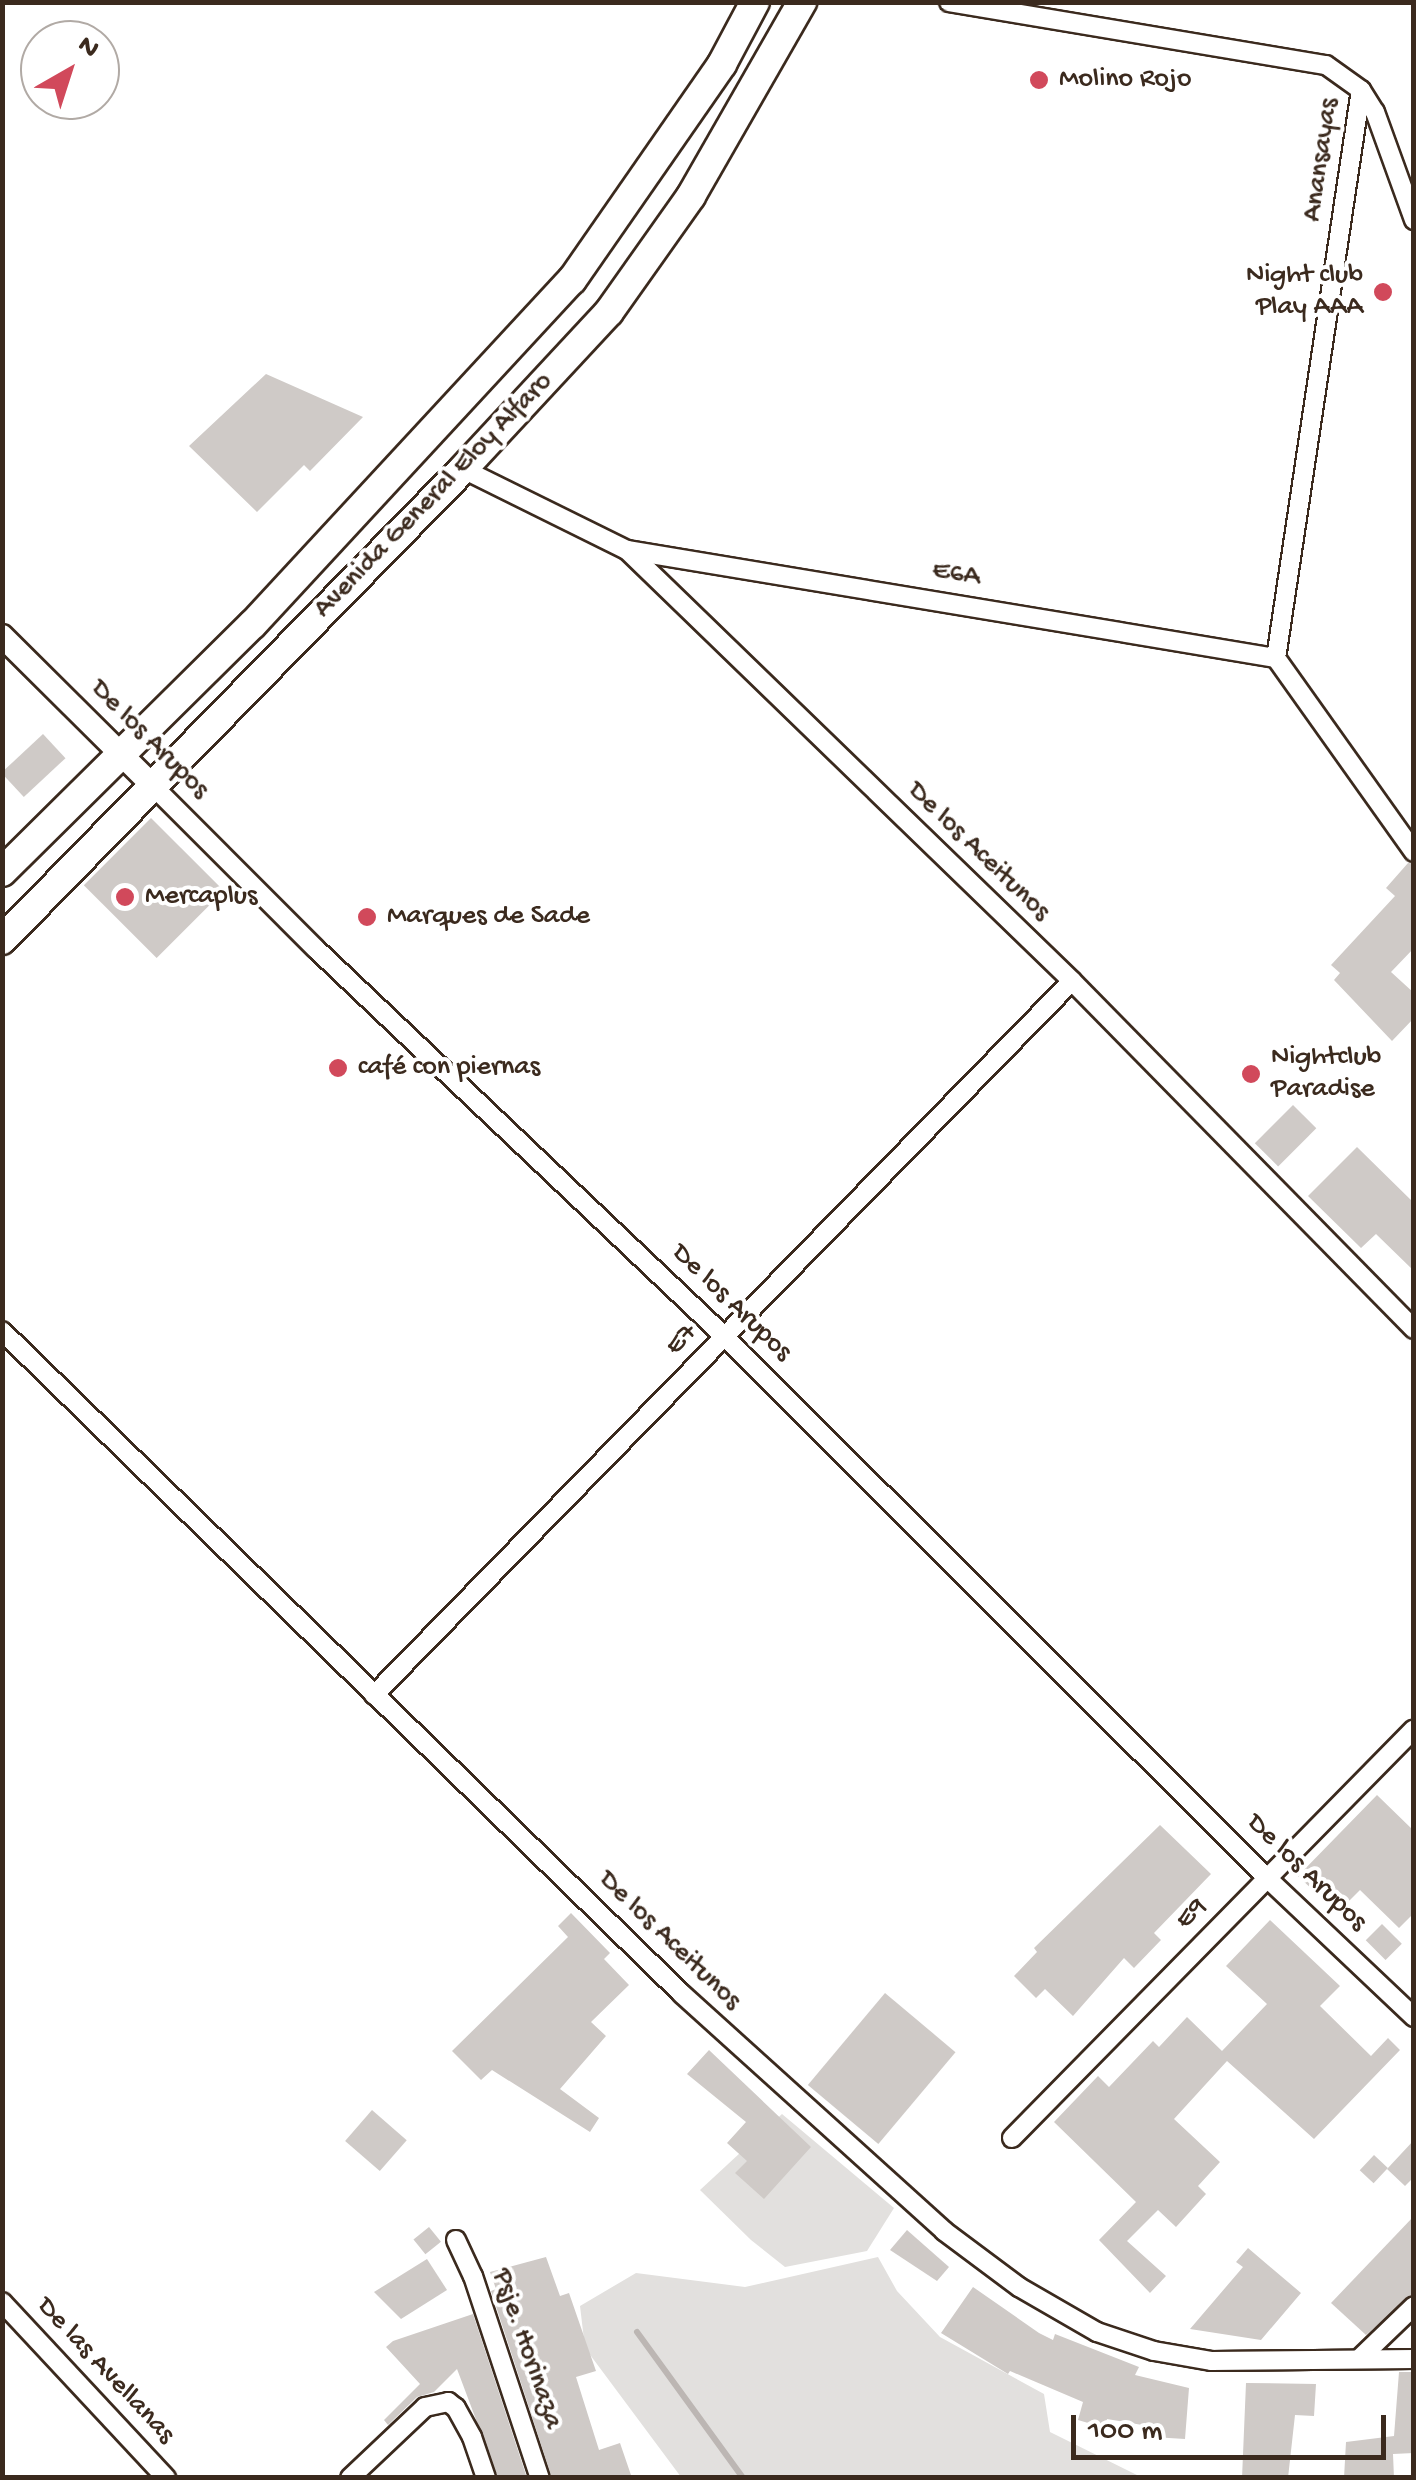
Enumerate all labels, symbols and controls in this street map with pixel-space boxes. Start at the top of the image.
north arrow [20,20,120,120]
text: N [70,29,105,66]
place label: Molino Rojo [1059,63,1192,97]
marker: Molino Rojo [1028,69,1050,91]
street label: Anansayas [1297,96,1347,224]
place label: Night club Play AAA [1246,259,1363,325]
marker: Night club Play AAA [1372,281,1394,303]
street label: Avenida General Eloy Alfaro [308,366,560,626]
street label: E6A [930,555,982,595]
street label: De los Arupos [82,673,216,807]
street label: De los Aceitunos [899,775,1057,929]
place label: Mercaplus [145,880,257,914]
marker: Mercaplus [114,886,136,908]
place label: Marques de Sade [387,900,590,934]
marker: Marques de Sade [356,906,378,928]
place label: Nightclub Paradise [1271,1041,1381,1107]
place label: café con piernas [358,1051,540,1085]
marker: café con piernas [327,1057,349,1079]
marker: Nightclub Paradise [1240,1063,1262,1085]
street label: De los Arupos [664,1237,798,1369]
street label: E7 [659,1317,705,1363]
street label: De los Arupos [1239,1807,1373,1939]
street label: De los Aceitunos [590,1864,748,2018]
street label: E9 [1169,1891,1215,1937]
street label: Psje. Horinaza [483,2265,569,2433]
street label: De las Avellanas [28,2291,182,2451]
scale bar [1076,2395,1391,2457]
text: 100 m [1088,2415,1163,2450]

